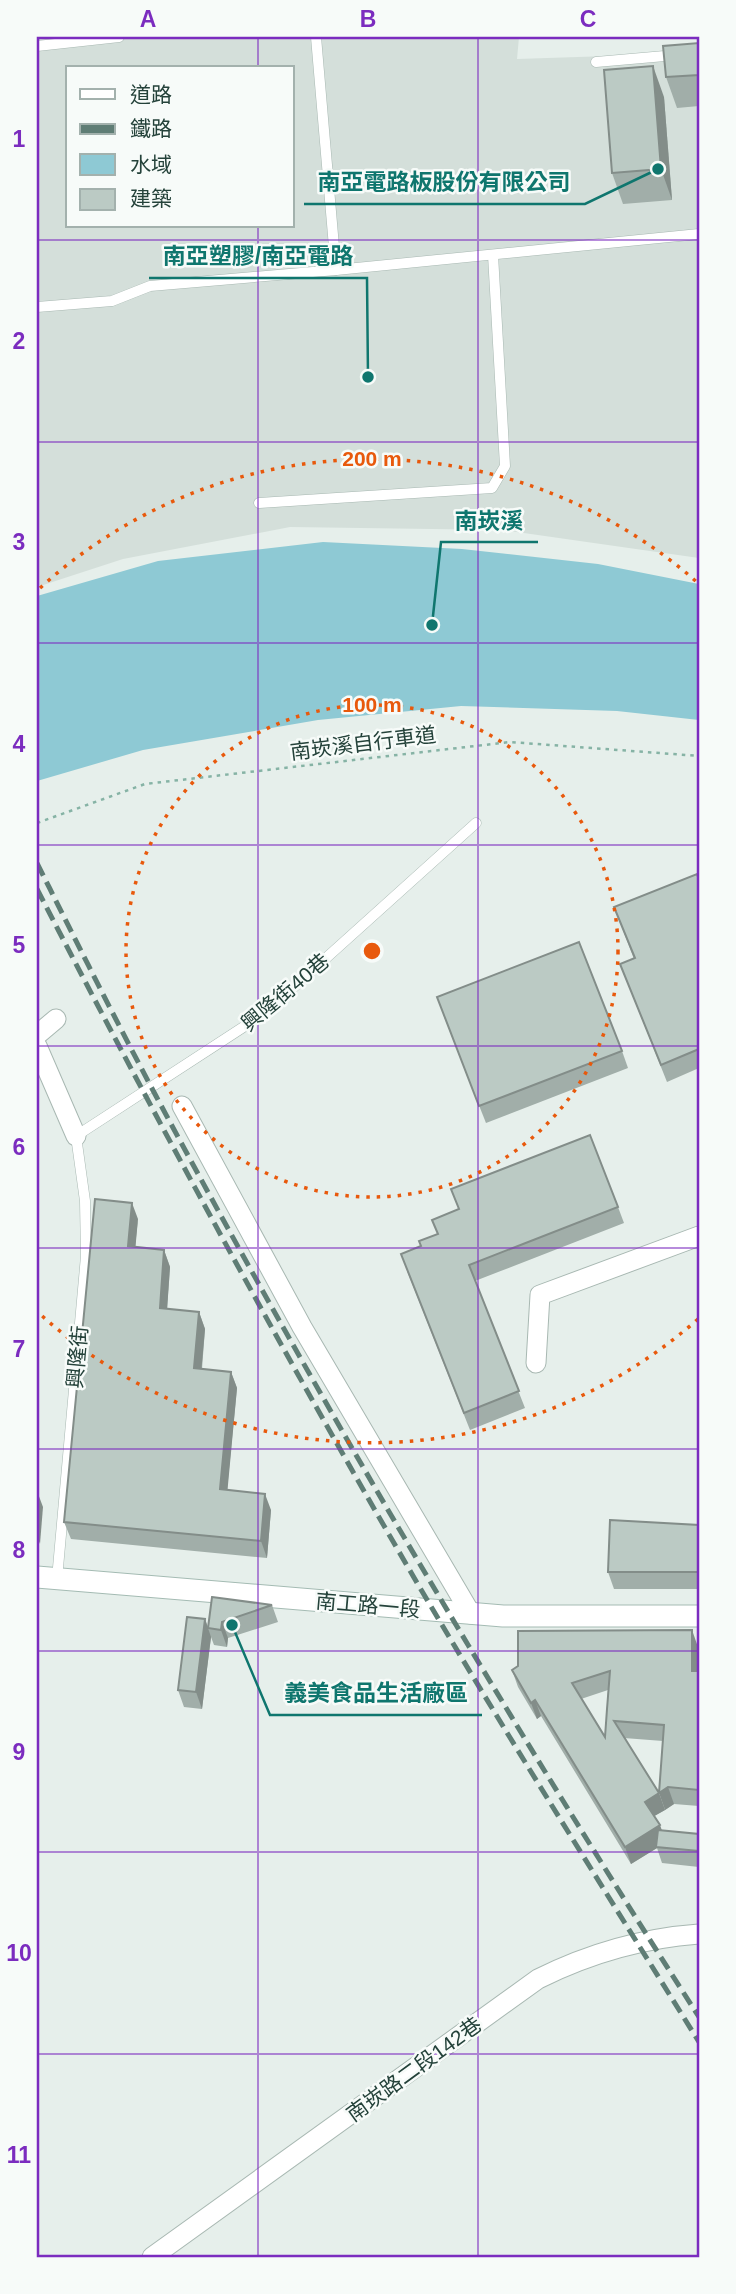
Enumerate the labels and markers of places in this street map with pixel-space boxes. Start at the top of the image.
callout: 南亞電路板股份有限公司 [304,160,585,204]
callout: 南亞塑膠/南亞電路 [149,234,367,278]
callout: 南崁溪 [441,498,538,542]
centre of rings [360,939,384,963]
callout: 義美食品生活廠區 [270,1671,482,1715]

